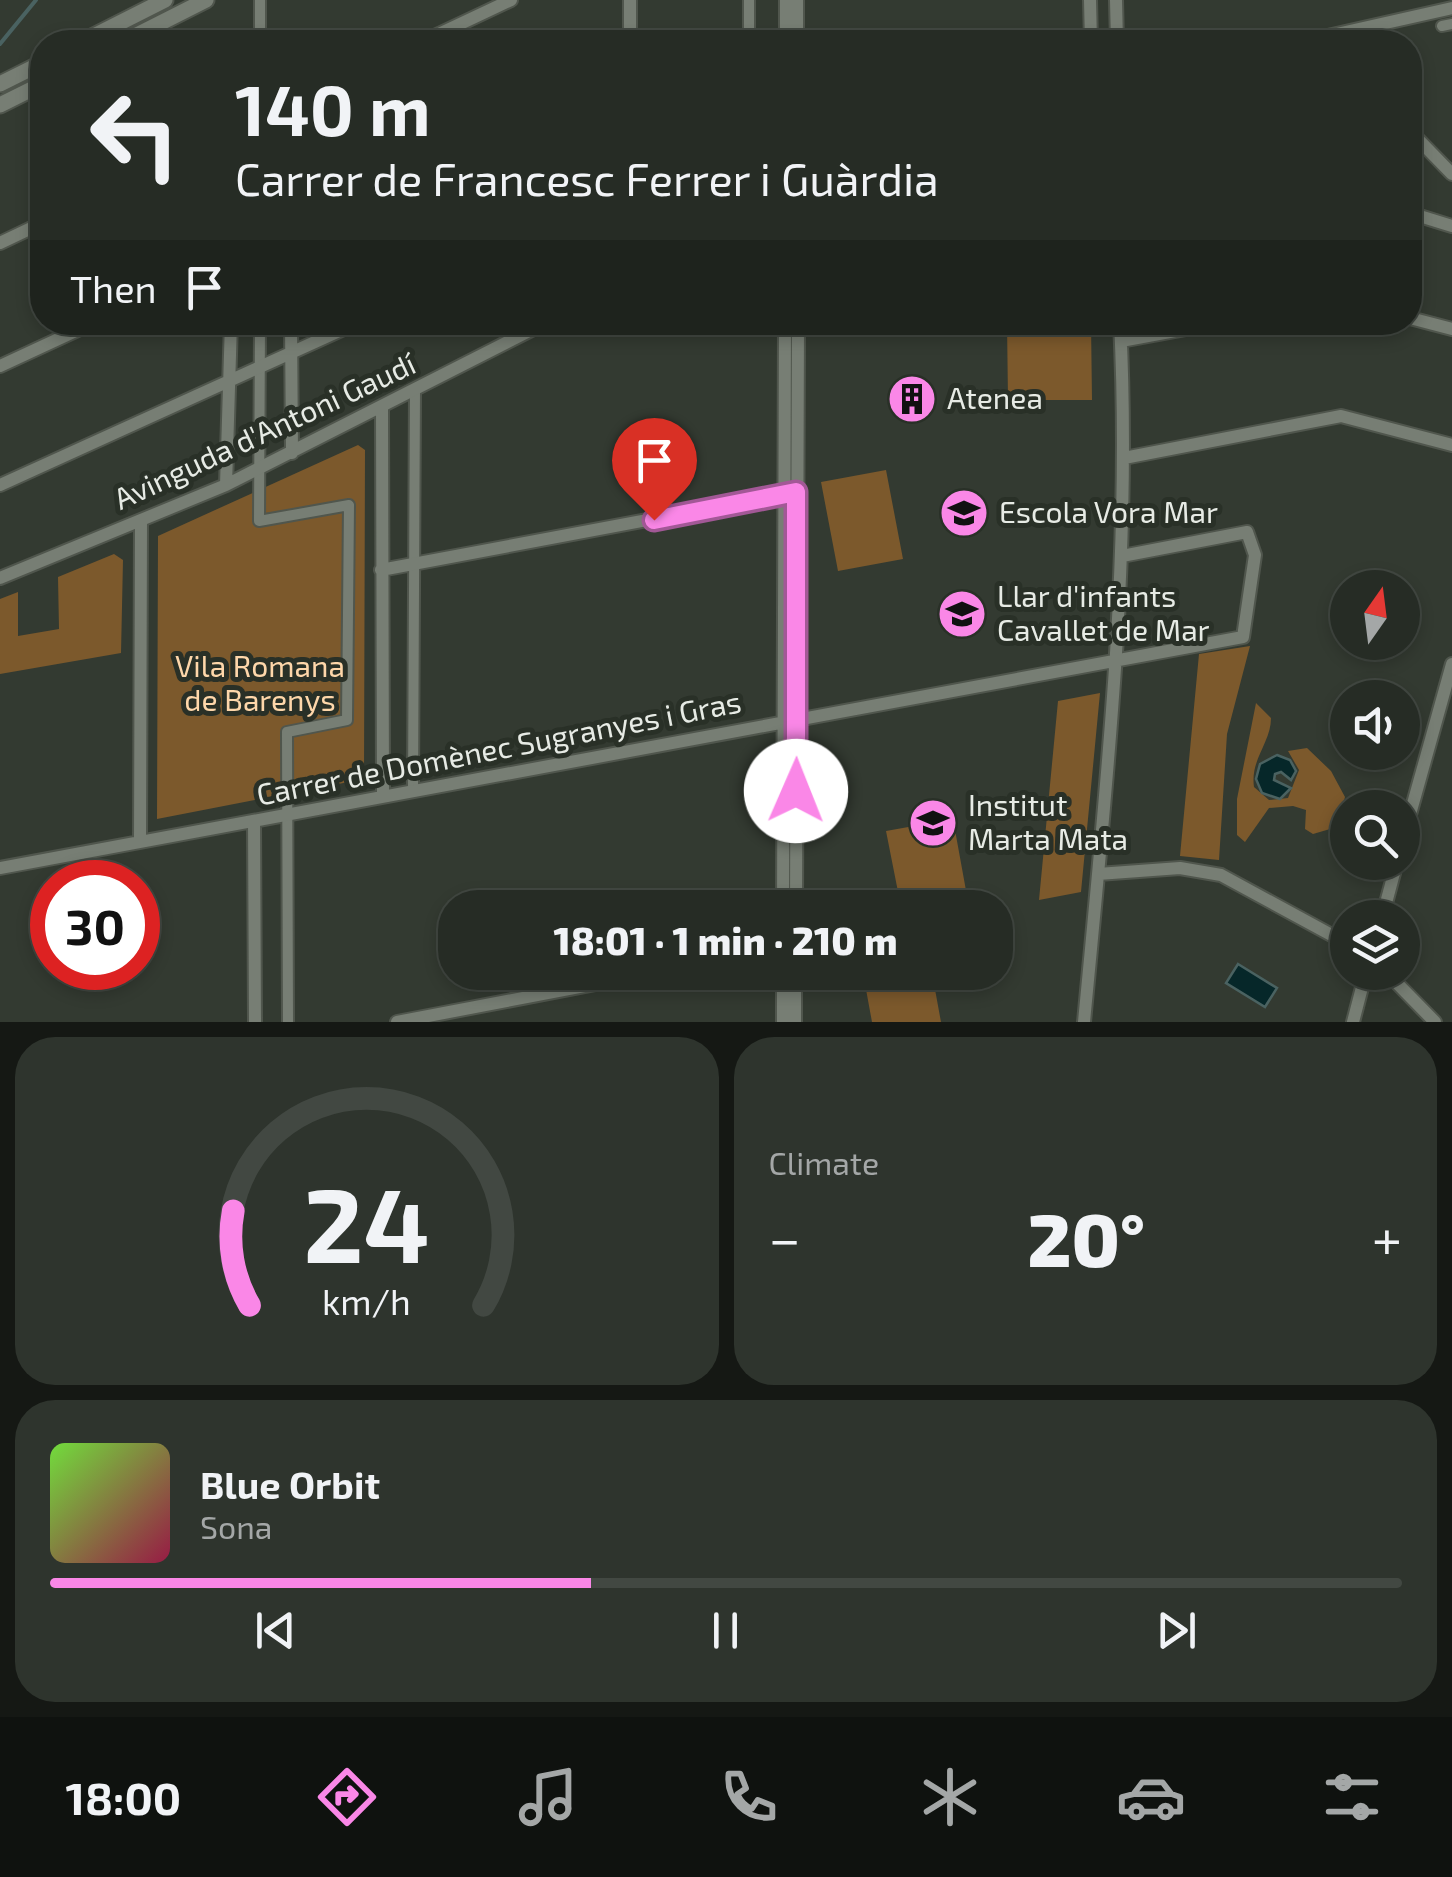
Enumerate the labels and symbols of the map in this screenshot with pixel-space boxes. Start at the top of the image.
street label: Avinguda d'Antoni Gaudí [108,344,422,516]
building icon: Atenea [886,373,938,425]
place label: Atenea [947,379,1043,415]
pin [612,418,697,521]
school or university icon: Escola Vora Mar [938,487,990,539]
place label: Escola Vora Mar [999,493,1218,529]
north arrow [1330,570,1420,660]
place label: Llar d'infants Cavallet de Mar [997,577,1210,647]
school or university icon: Llar d'infants Cavallet de Mar [936,588,988,640]
park label: Vila Romana de Barenys [175,647,345,717]
street label: Carrer de Domènec Sugranyes i Gras [253,682,744,812]
position arrow [744,739,848,843]
place label: Institut Marta Mata [968,786,1128,856]
school or university icon: Institut Marta Mata [907,797,959,849]
speed limit sign: 30 [30,860,160,990]

